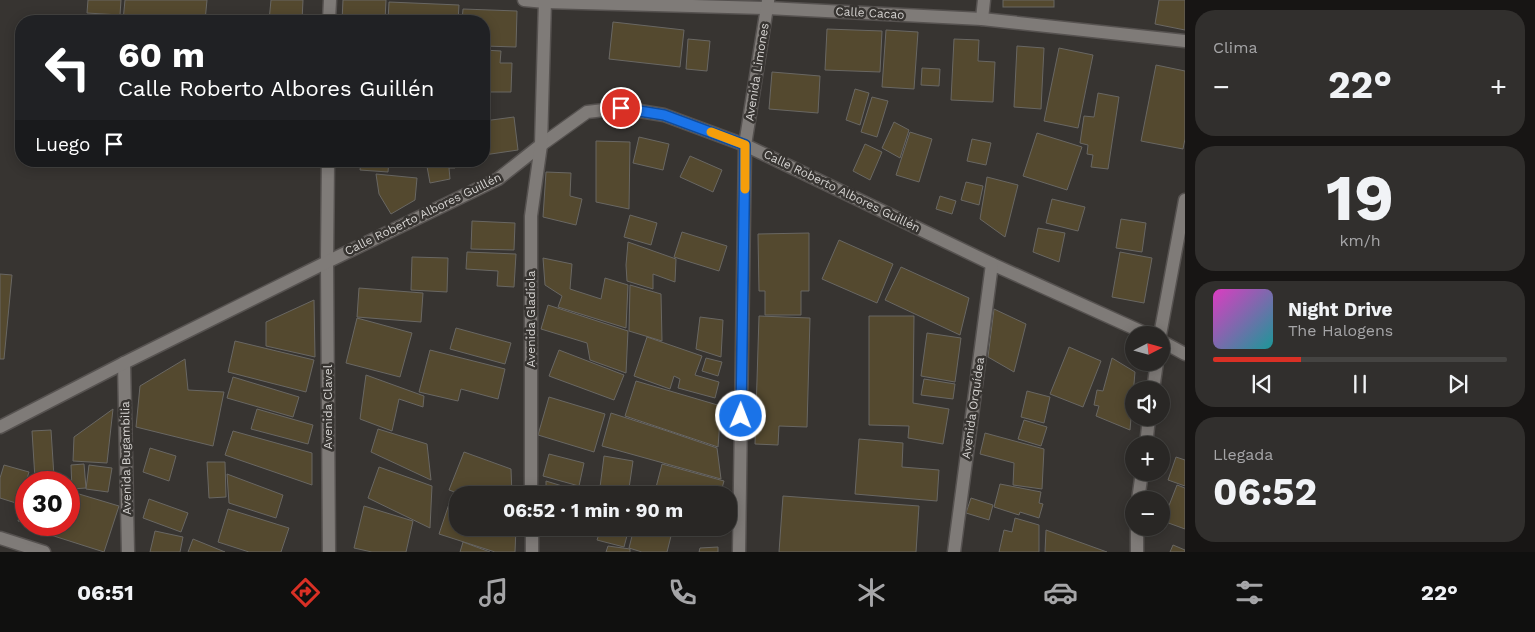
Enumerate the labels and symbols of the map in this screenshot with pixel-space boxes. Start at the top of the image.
street label: Calle Cacao [835,4,905,22]
street label: Avenida Limones [742,22,772,122]
pin [600,87,642,129]
street label: Calle Roberto Albores Guillén [761,147,923,235]
street label: Calle Roberto Albores Guillén [342,170,504,258]
street label: Avenida Gladiola [524,270,538,367]
north arrow [1125,326,1170,371]
street label: Avenida Orquídea [959,356,987,460]
street label: Avenida Clavel [321,364,335,449]
position arrow [714,389,766,441]
street label: Avenida Bugambilia [118,401,134,515]
speed limit sign: 30 [15,471,80,536]

